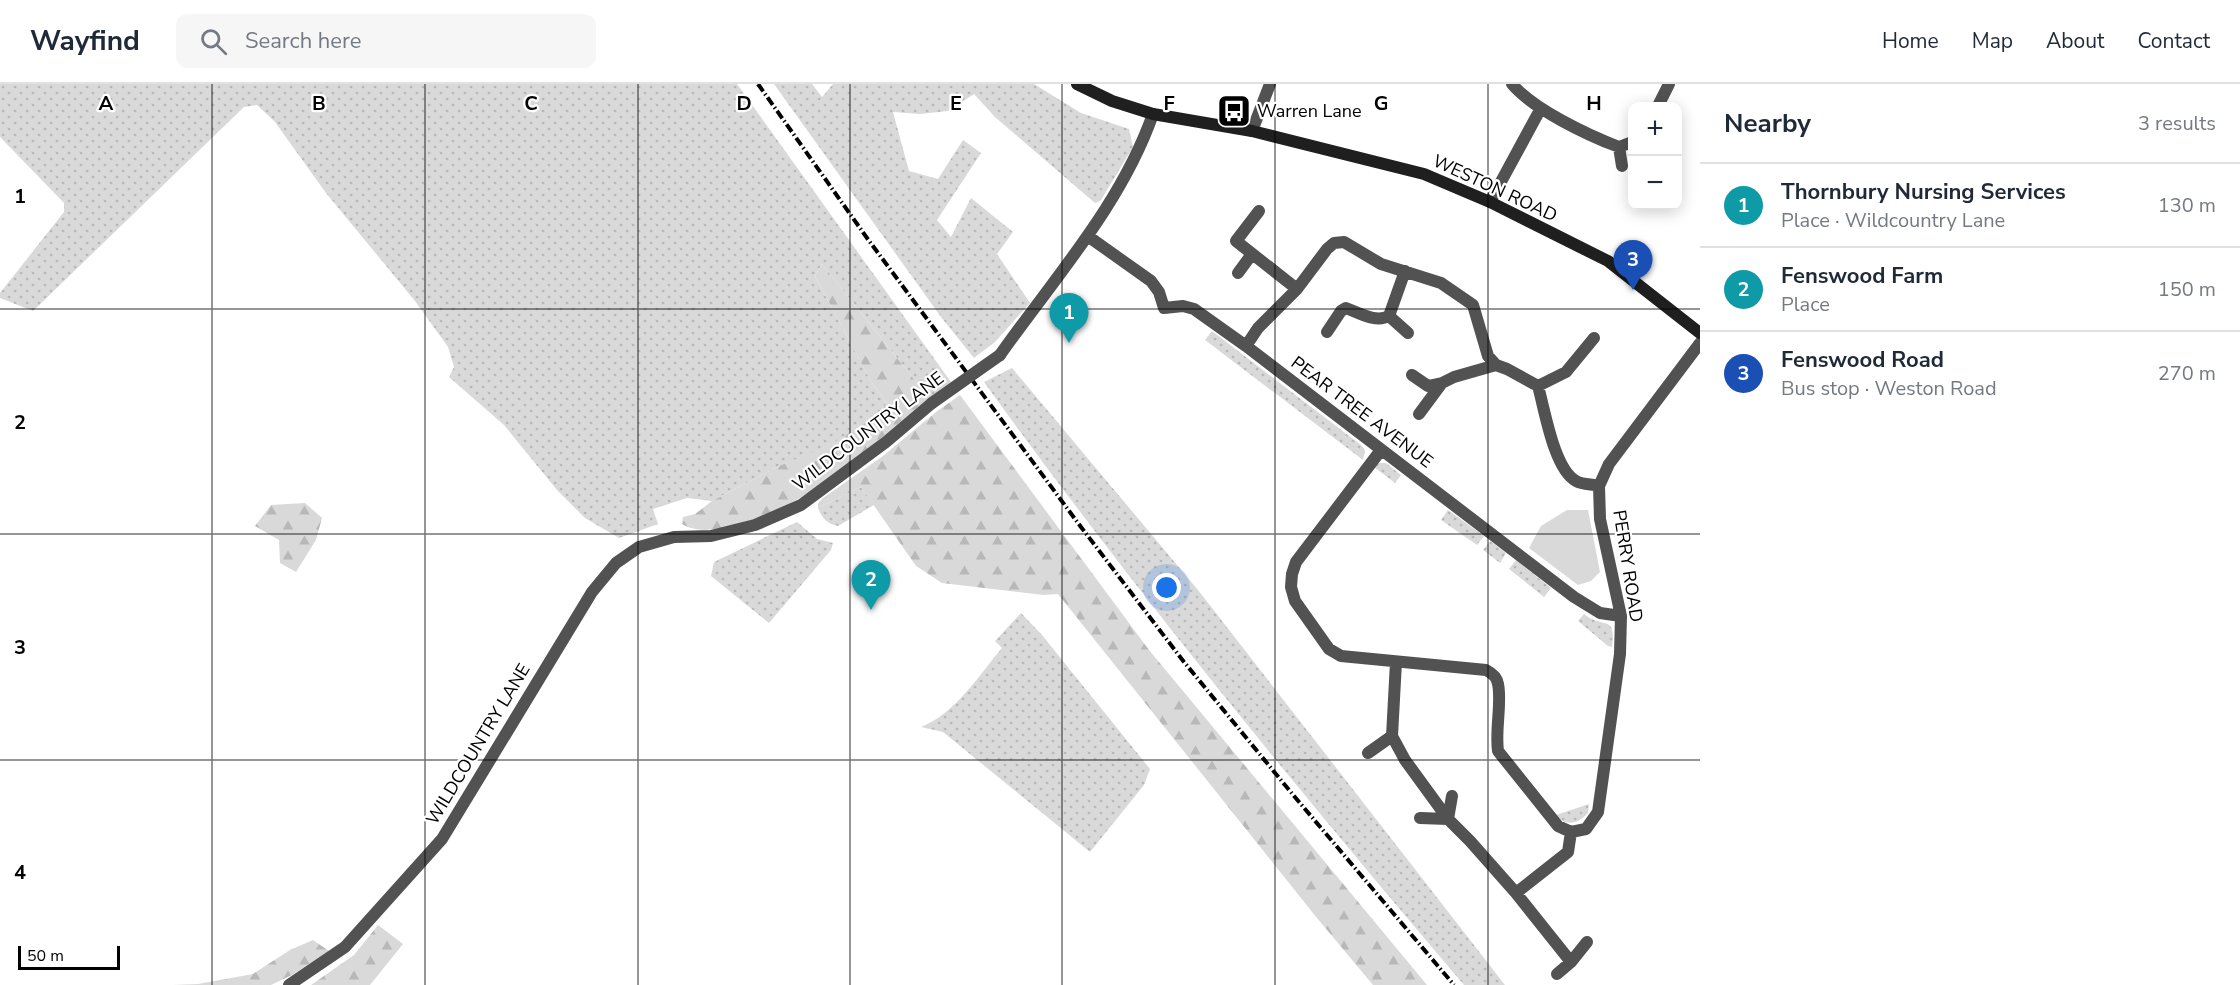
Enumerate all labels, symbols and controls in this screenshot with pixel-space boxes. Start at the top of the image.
search box [176,14,596,68]
text: Wayfind [30,22,140,60]
icon: search [197,25,230,58]
text: Search here [245,26,362,56]
text: Home [1882,27,1939,55]
text: Map [1972,27,2013,55]
text: About [2046,27,2104,55]
text: Contact [2137,27,2210,55]
text: A [99,90,114,117]
text: B [312,90,326,117]
text: C [524,90,538,117]
text: D [736,90,752,117]
text: E [950,90,962,117]
text: F [1163,90,1175,117]
text: G [1374,90,1388,117]
text: H [1586,90,1602,117]
bus stop icon: Warren Lane [1216,93,1252,129]
place label: Warren Lane [1257,99,1362,123]
map controls [1628,102,1682,210]
button: + [1628,102,1682,156]
text: Nearby [1724,106,1811,141]
text: 3 results [2138,110,2216,137]
street label: WESTON ROAD [1429,149,1561,227]
button: − [1628,156,1682,210]
text: Thornbury Nursing Services [1781,177,2066,207]
text: 1 [14,183,26,210]
text: 1 [1738,192,1750,219]
text: 130 m [2158,192,2216,219]
text: Place · Wildcountry Lane [1781,207,2005,234]
pin: 3 [1614,240,1652,290]
text: Fenswood Farm [1781,261,1943,291]
text: 2 [1738,276,1750,303]
text: 150 m [2158,276,2216,303]
text: Place [1781,291,1830,318]
pin: 1 [1050,294,1088,343]
text: Fenswood Road [1781,345,1944,375]
street label: PEAR TREE AVENUE [1286,351,1438,473]
text: 3 [1738,360,1750,387]
text: 270 m [2158,360,2216,387]
street label: WILDCOUNTRY LANE [787,366,949,496]
text: Bus stop · Weston Road [1781,375,1997,402]
text: 2 [14,409,26,436]
street label: PERRY ROAD [1607,508,1649,624]
pin: 2 [852,560,890,610]
your location [1152,573,1181,602]
text: 3 [14,634,26,661]
street label: WILDCOUNTRY LANE [420,659,536,829]
text: 4 [14,859,26,886]
scale bar [18,943,120,970]
text: 50 m [27,945,64,967]

